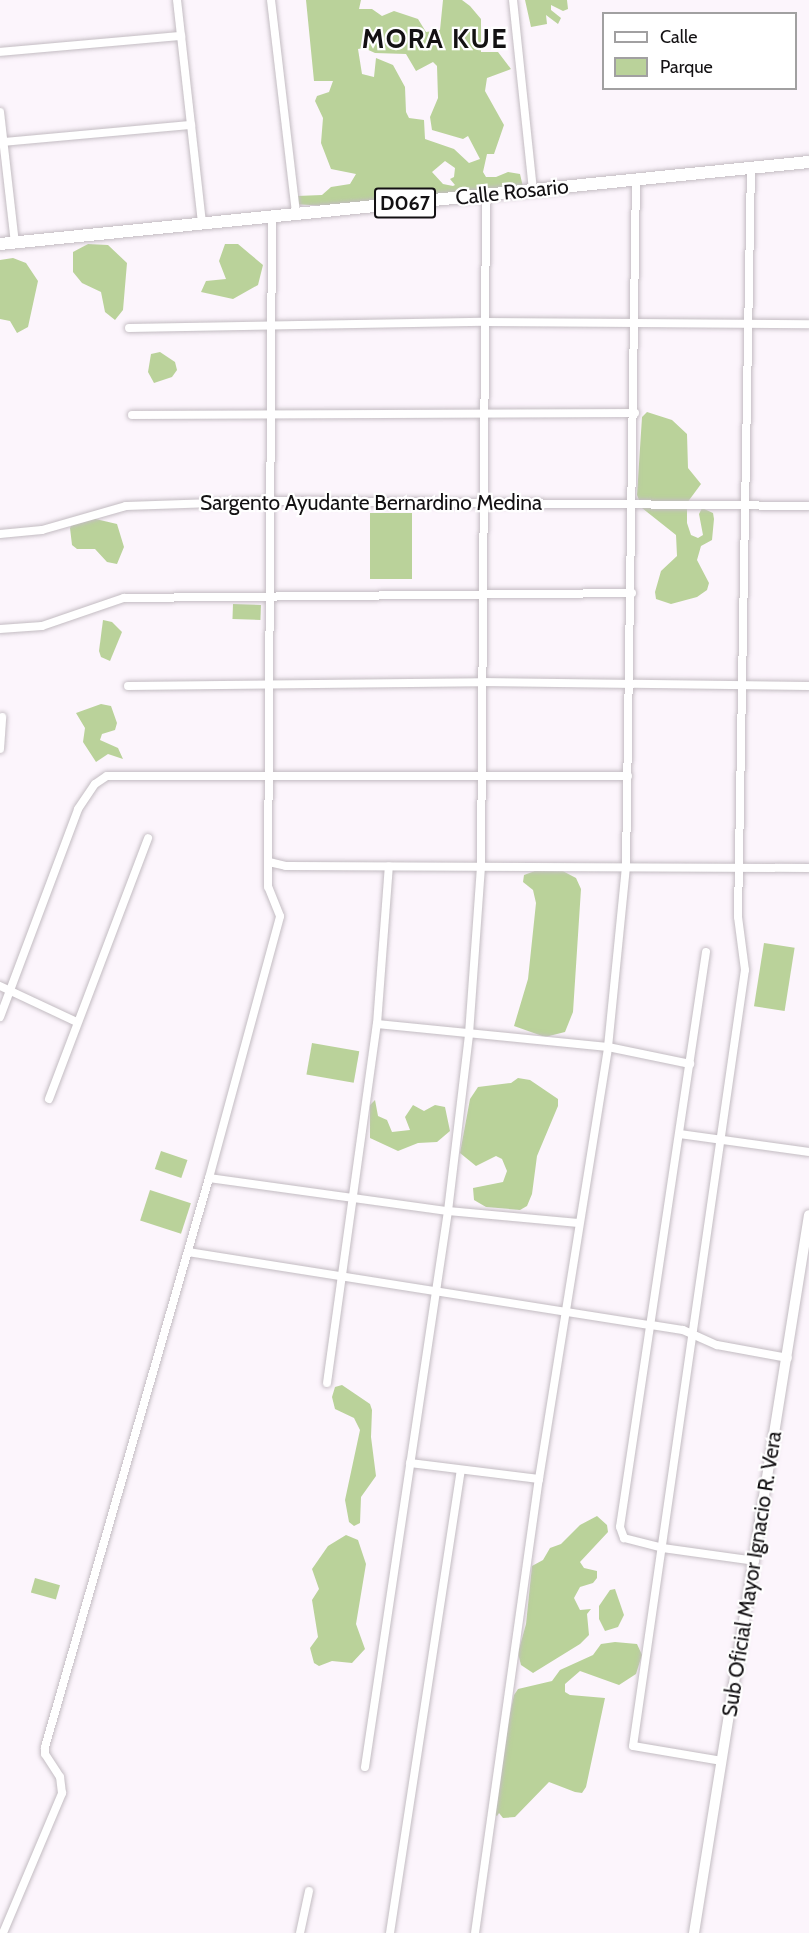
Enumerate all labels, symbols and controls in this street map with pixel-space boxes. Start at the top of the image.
legend [602,12,797,90]
district label: MORA KUE [362,23,508,55]
text: Calle [660,26,697,48]
text: Parque [660,56,713,78]
street label: Calle Rosario [454,174,570,210]
road number: D067 [374,186,436,220]
street label: Sargento Ayudante Bernardino Medina [200,490,542,516]
street label: Sub Oficial Mayor Ignacio R. Vera [717,1429,787,1719]

